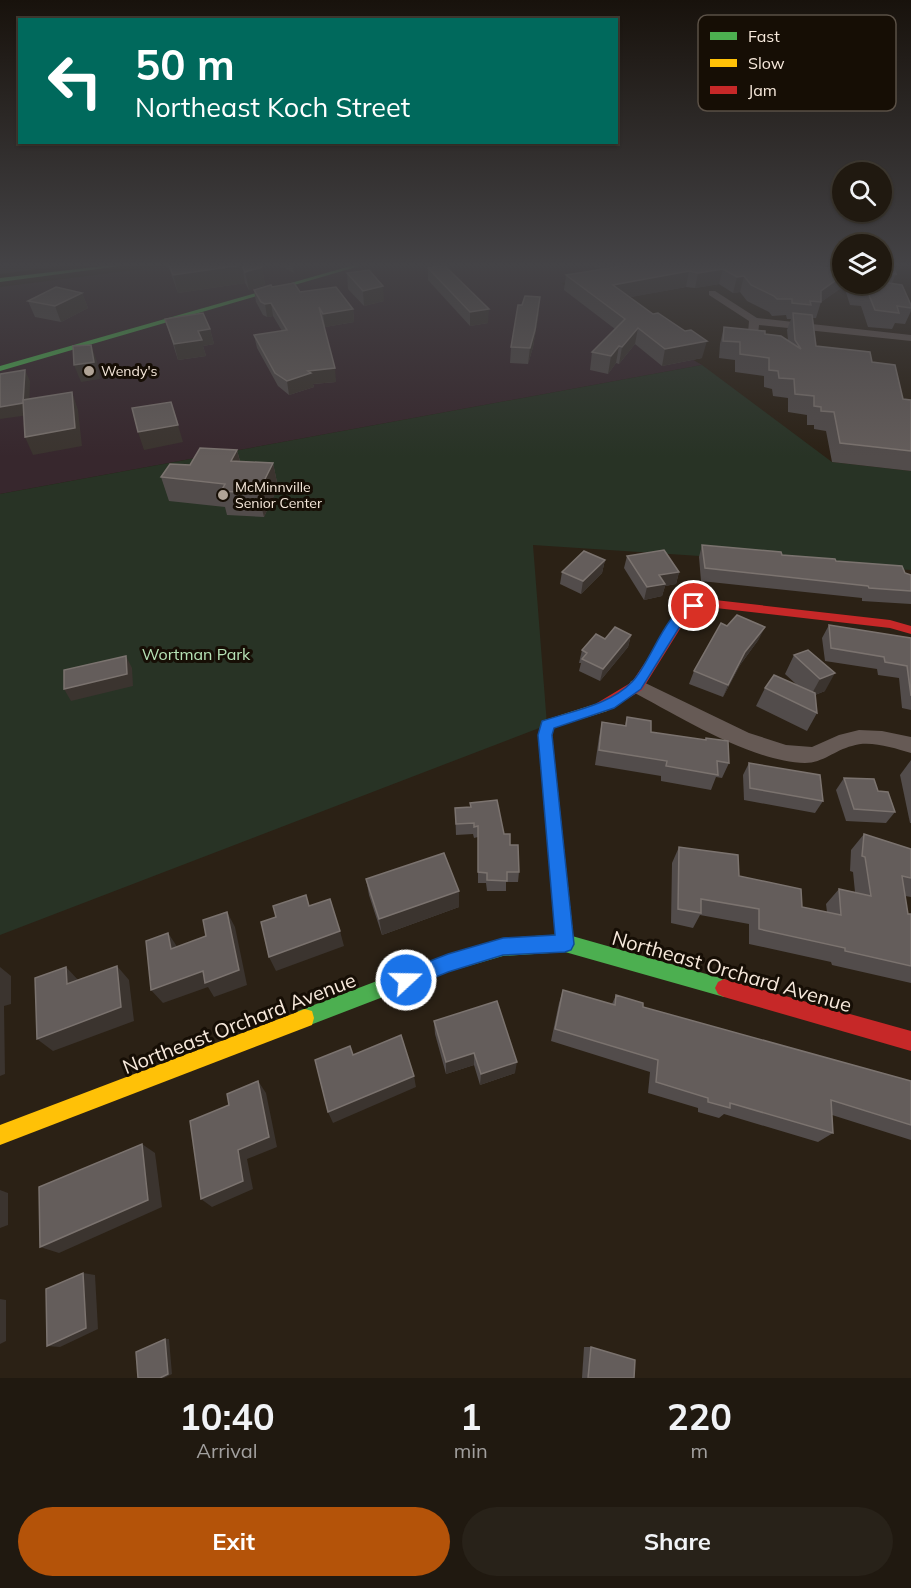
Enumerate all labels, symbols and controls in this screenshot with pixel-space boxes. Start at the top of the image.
legend [698,15,896,111]
text: Fast [748,26,780,46]
text: 50 m [135,38,235,91]
icon: left [36,42,114,120]
text: Slow [748,53,785,73]
text: Jam [748,80,777,100]
text: Northeast Koch Street [135,90,410,124]
map controls [832,162,892,294]
button: search [832,162,892,222]
button: layers [832,234,892,294]
place label: Wendy's [101,362,157,380]
marker: Wendy's [82,364,96,378]
place label: McMinnville Senior Center [235,478,323,512]
marker: McMinnville Senior Center [216,488,230,502]
pin [668,580,719,631]
icon: arrive [677,589,710,622]
park label: Wortman Park [142,644,251,664]
street label: Northeast Orchard Avenue [609,925,855,1017]
position arrow [374,948,438,1012]
street label: Northeast Orchard Avenue [119,967,359,1079]
text: 10:40 [179,1394,275,1439]
text: 1 [460,1394,482,1439]
text: 220 [667,1394,732,1439]
text: Arrival [196,1438,257,1463]
text: min [454,1438,488,1463]
text: m [691,1438,708,1463]
button: Exit [18,1507,450,1576]
button: Share [462,1507,893,1576]

